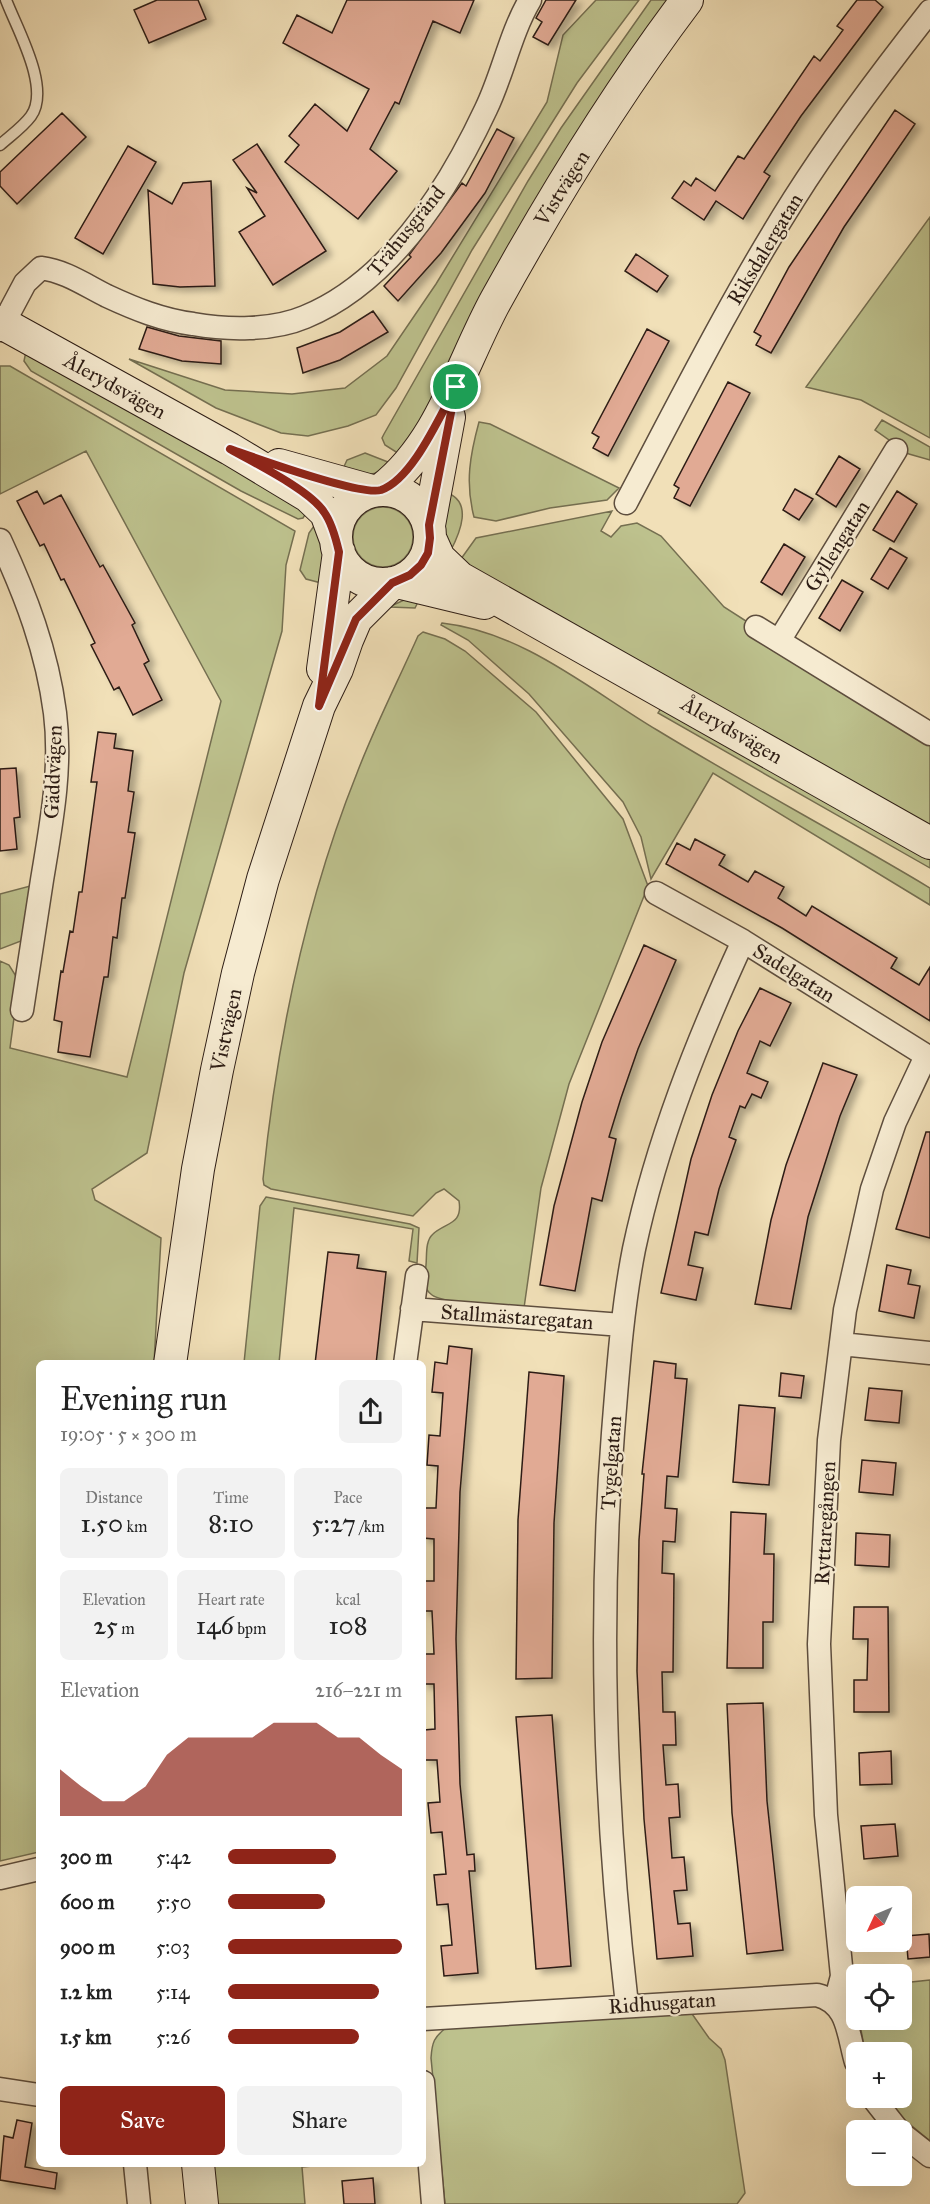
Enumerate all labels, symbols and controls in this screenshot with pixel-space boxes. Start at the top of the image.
street label: Vistvägen [528,145,595,231]
street label: Trähusgränd [361,180,451,282]
street label: Riksdalergatan [721,188,809,310]
street label: Ålerydsvägen [58,347,171,425]
pin [430,361,481,412]
icon: arrive [439,370,472,403]
street label: Gyllengatan [799,496,875,596]
street label: Ålerydsvägen [676,690,787,770]
street label: Gäddvägen [38,725,68,819]
street label: Sadelgatan [748,938,840,1008]
street label: Vistvägen [204,986,247,1075]
street label: Stallmästaregatan [440,1299,594,1335]
text: Evening run [60,1379,227,1419]
button: share [339,1380,402,1443]
street label: Tygelgatan [595,1415,627,1511]
text: 19:05 · 5 × 300 m [60,1422,197,1446]
street label: Ryttaregången [809,1460,841,1586]
text: Distance [85,1488,143,1507]
text: Time [213,1488,249,1507]
text: Pace [333,1488,363,1507]
text: 1.50 [81,1507,123,1539]
text: 8:10 [208,1507,254,1539]
text: 5:27 [311,1507,356,1539]
text: km [123,1517,147,1536]
text: /km [356,1517,385,1536]
text: Elevation [82,1590,146,1609]
text: Heart rate [197,1590,265,1609]
text: kcal [335,1590,361,1609]
text: 25 [93,1609,118,1641]
text: 146 [196,1609,234,1641]
text: 108 [328,1609,368,1641]
text: m [118,1619,135,1638]
text: bpm [234,1619,266,1638]
text: Elevation [60,1678,139,1702]
text: 216–221 m [315,1678,402,1702]
text: 300 m [60,1845,112,1869]
text: 5:42 [156,1845,191,1869]
north arrow [846,1886,912,1952]
map controls [846,1886,912,2186]
text: 600 m [60,1890,115,1914]
text: 5:50 [156,1890,191,1914]
text: 900 m [60,1935,115,1959]
text: 5:03 [156,1935,190,1959]
button: locate [846,1964,912,2030]
text: 1.2 km [60,1980,112,2004]
text: 5:14 [156,1980,189,2004]
street label: Ridhusgatan [607,1986,717,2020]
text: 1.5 km [60,2025,111,2049]
text: 5:26 [156,2025,190,2049]
button: + [846,2042,912,2108]
button: Save [60,2086,225,2155]
button: Share [237,2086,402,2155]
button: − [846,2120,912,2186]

